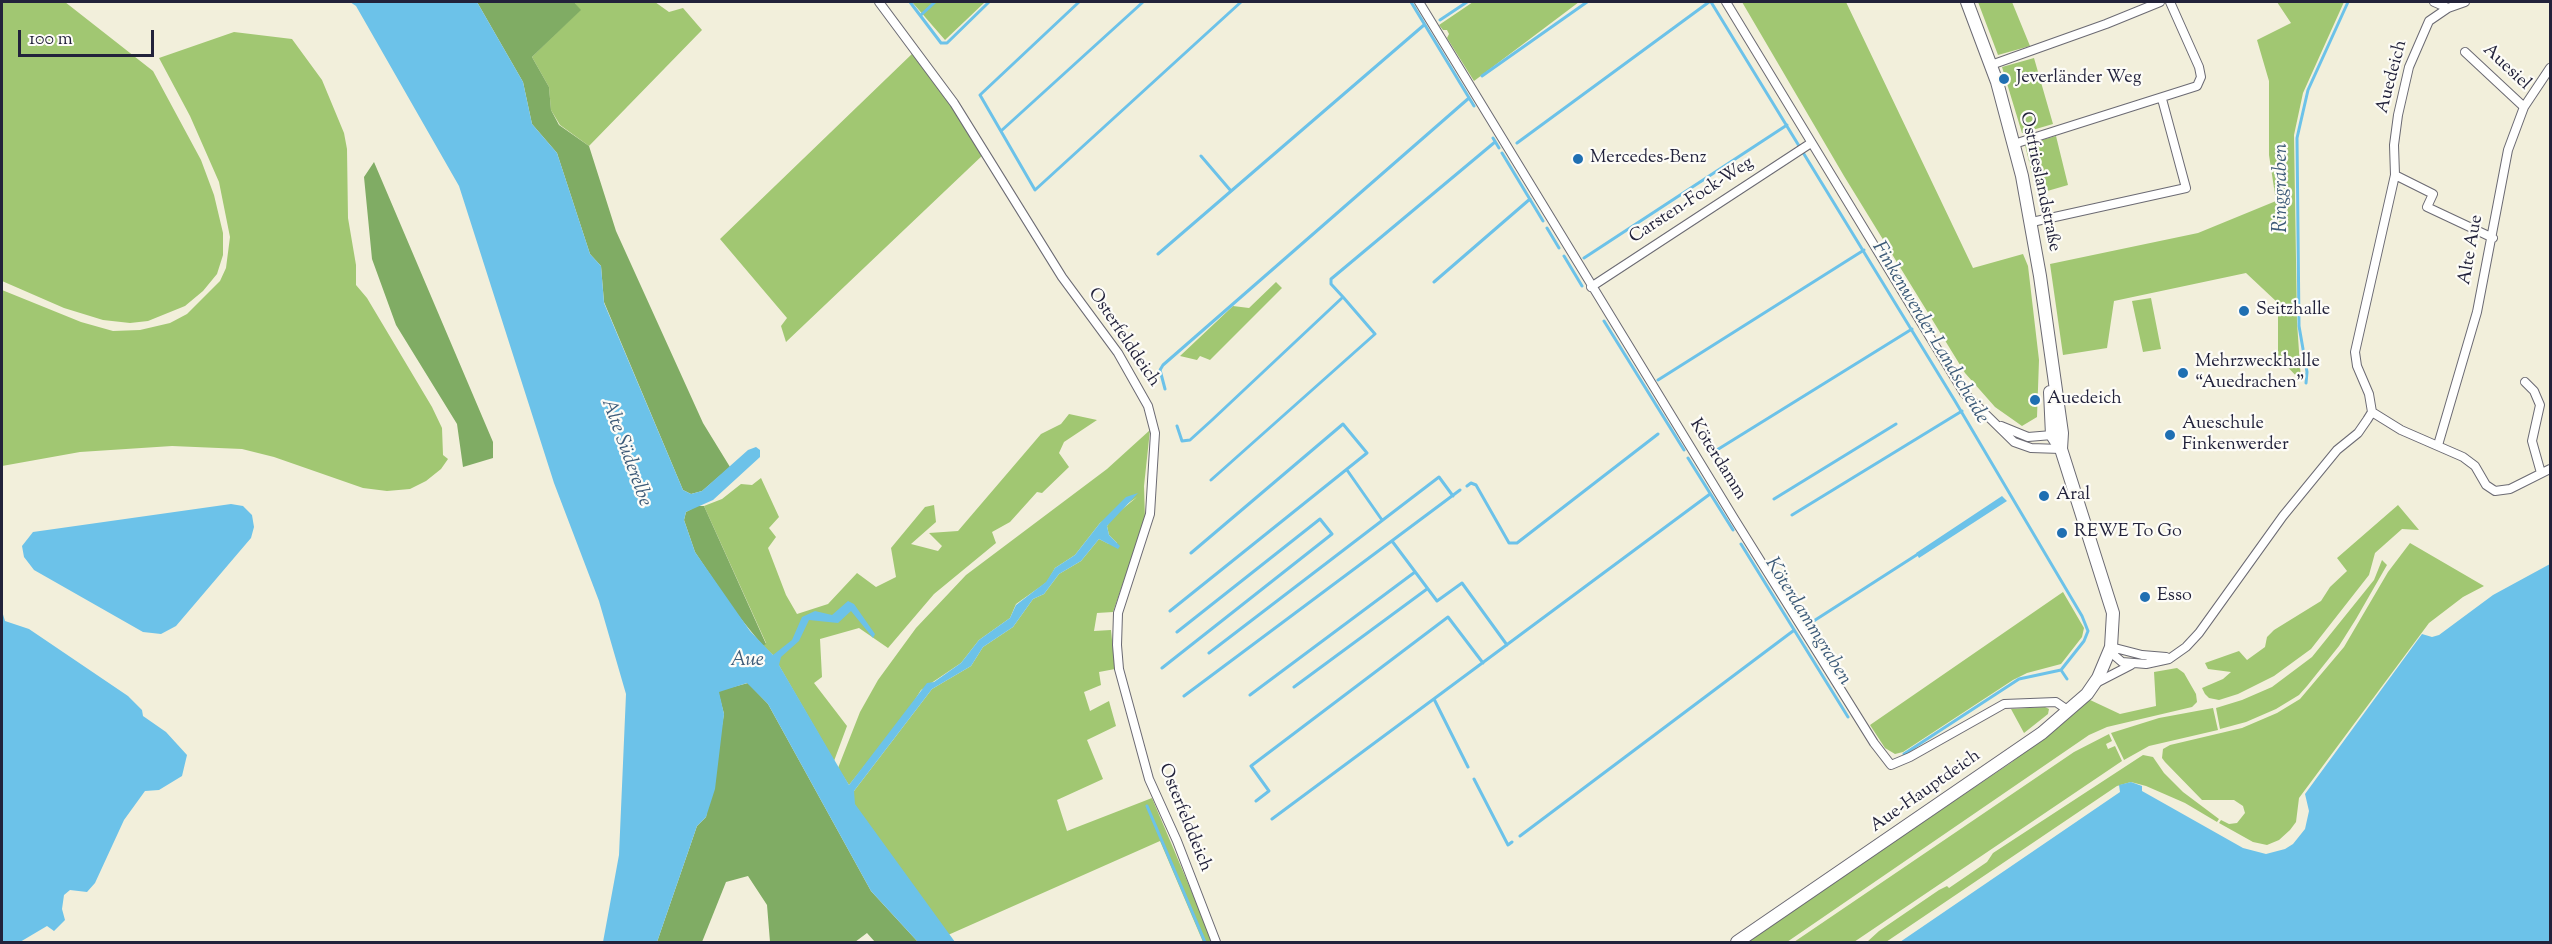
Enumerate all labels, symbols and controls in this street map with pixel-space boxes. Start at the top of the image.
scale bar [21,18,158,56]
text: 100 m [29,27,73,53]
street label: Auedeich [2373,38,2413,116]
street label: Auesiel [2477,40,2535,96]
place label: Jeverländer Weg [2016,68,2141,90]
marker: Jeverländer Weg [1997,72,2011,86]
street label: Ostfrieslandstraße [2014,110,2064,254]
water label: Ringgraben [2271,143,2295,233]
place label: Mercedes-Benz [1590,148,1707,170]
marker: Mercedes-Benz [1571,152,1585,166]
street label: Carsten-Fock-Weg [1626,153,1758,249]
street label: Alte Aue [2455,213,2489,287]
water label: Finkenwerder Landscheide [1865,238,1993,428]
street label: Osterfelddeich [1082,284,1164,392]
place label: Seitzhalle [2256,300,2330,322]
marker: Seitzhalle [2237,304,2251,318]
place label: Mehrzweckhalle “Auedrachen” [2195,352,2320,394]
marker: Mehrzweckhalle “Auedrachen” [2176,366,2190,380]
place label: Auedeich [2047,389,2122,411]
marker: Auedeich [2028,393,2042,407]
water label: Alte Süderelbe [594,396,656,510]
place label: Aueschule Finkenwerder [2182,414,2289,456]
street label: Köterdamm [1684,415,1750,505]
marker: Aueschule Finkenwerder [2163,428,2177,442]
place label: Aral [2056,485,2090,507]
marker: Aral [2037,489,2051,503]
place label: REWE To Go [2074,522,2182,544]
marker: REWE To Go [2055,526,2069,540]
water label: Köterdammgraben [1758,554,1856,690]
place label: Esso [2157,586,2192,608]
marker: Esso [2138,590,2152,604]
water label: Aue [730,650,764,674]
street label: Aue-Hauptdeich [1867,746,1985,838]
street label: Osterfelddeich [1153,761,1215,875]

